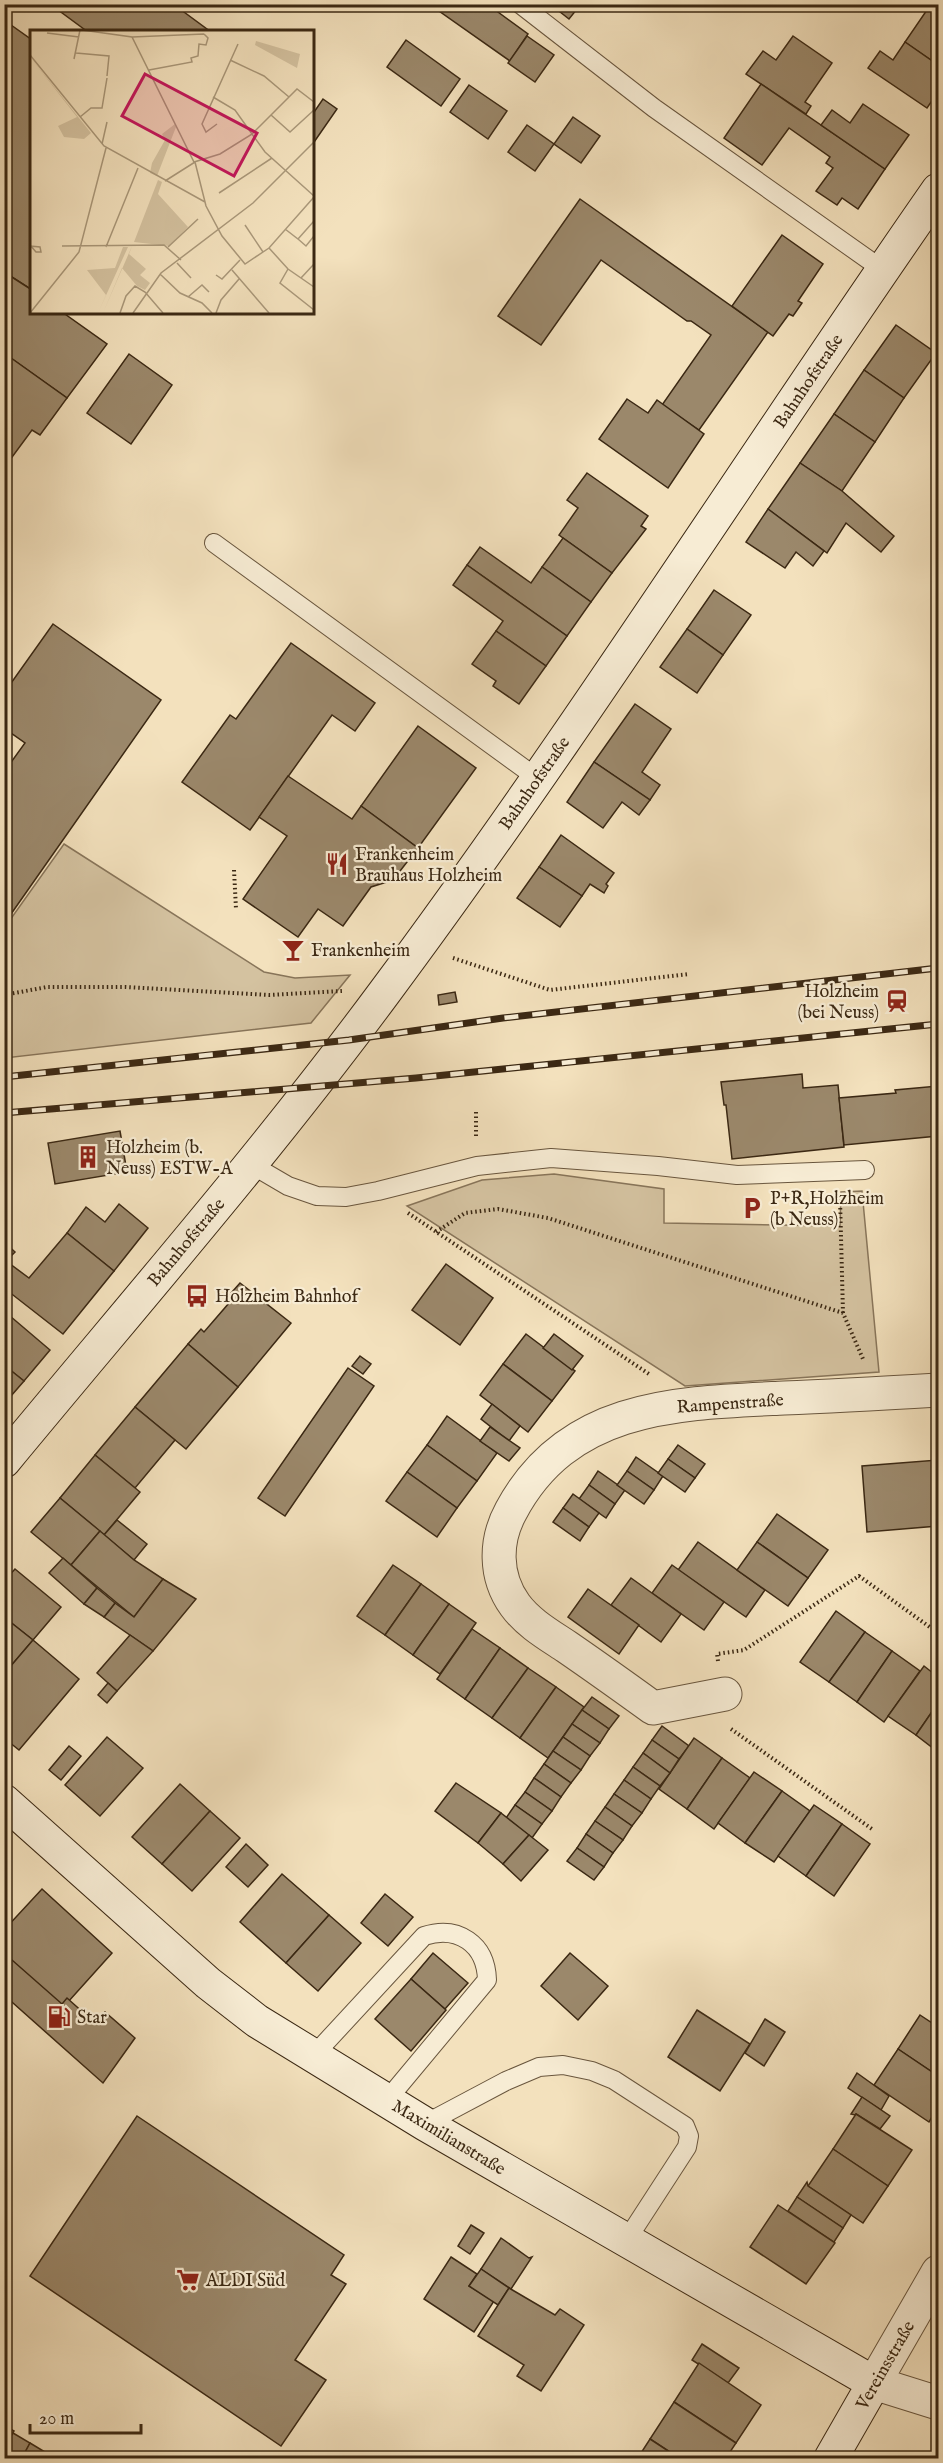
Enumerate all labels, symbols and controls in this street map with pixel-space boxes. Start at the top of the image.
inset map [30,30,314,314]
street label: Bahnhofstraße [769,330,849,433]
street label: Bahnhofstraße [495,733,576,835]
place label: Frankenheim Brauhaus Holzheim [355,844,502,888]
restaurant icon: Frankenheim Brauhaus Holzheim [324,851,350,877]
bar icon: Frankenheim [280,937,306,963]
place label: Frankenheim [311,940,410,963]
place label: Holzheim (bei Neuss) [798,981,879,1025]
station icon: Holzheim (bei Neuss) [884,988,910,1014]
place label: Holzheim (b. Neuss) ESTW-A [106,1137,233,1181]
building icon: Holzheim (b. Neuss) ESTW-A [75,1144,101,1170]
place label: P+R,Holzheim (b Neuss) [770,1188,884,1232]
street label: Bahnhofstraße [143,1194,231,1292]
parking icon: P+R,Holzheim (b Neuss) [739,1195,765,1221]
bus stop icon: Holzheim Bahnhof [184,1283,210,1309]
place label: Holzheim Bahnhof [215,1286,362,1309]
street label: Rampenstraße [676,1389,784,1420]
fuel station icon: Star [46,2004,72,2030]
place label: Star [77,2007,107,2030]
street label: Maximilianstraße [387,2095,509,2181]
supermarket icon: ALDI Süd [175,2267,201,2293]
place label: ALDI Süd [205,2270,285,2293]
street label: Vereinsstraße [851,2317,921,2415]
scale bar [30,2397,141,2435]
text: 20 m [39,2408,74,2431]

